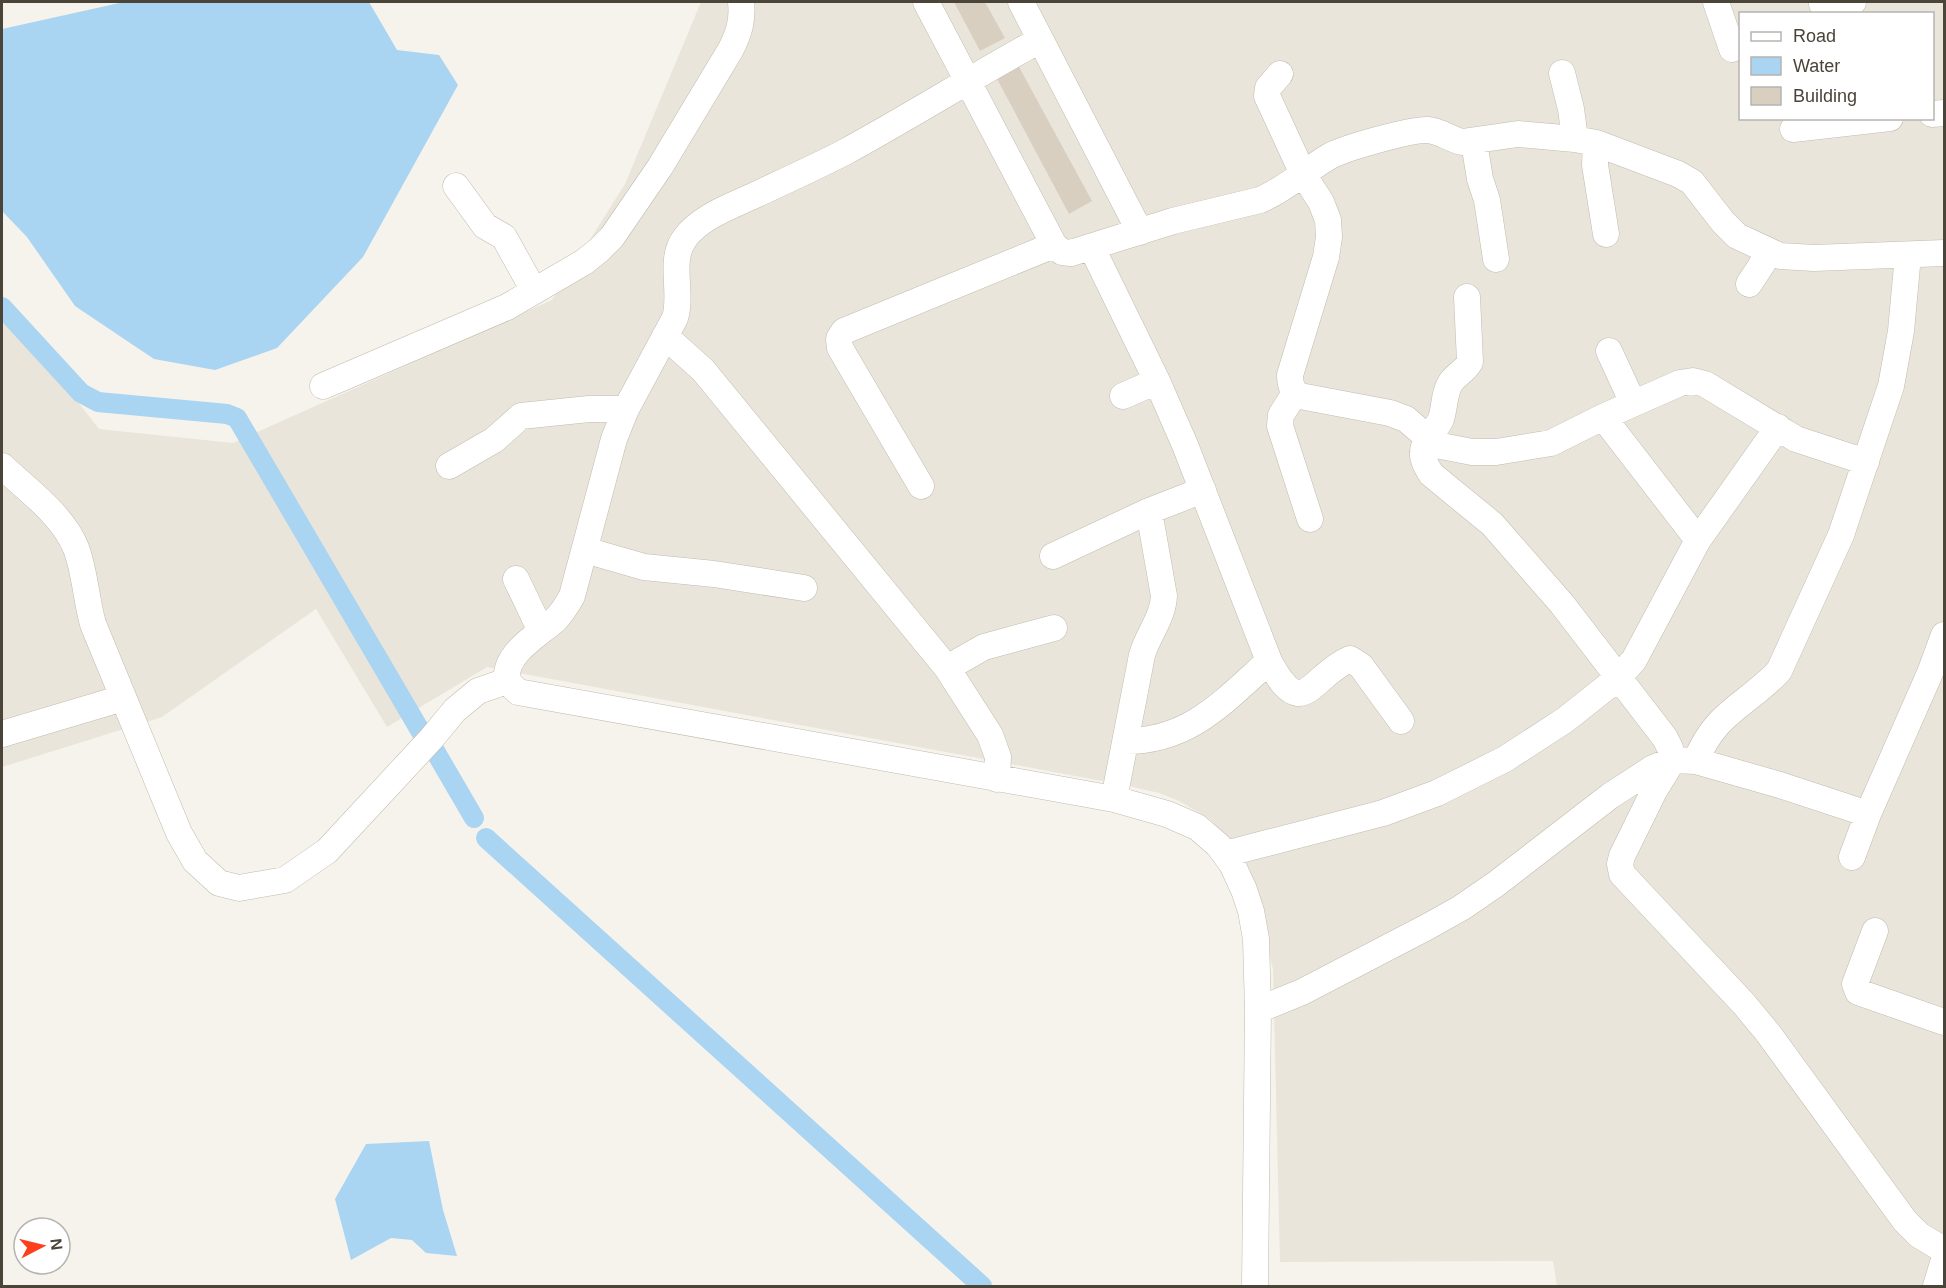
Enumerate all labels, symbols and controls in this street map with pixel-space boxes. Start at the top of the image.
legend [1739,12,1934,120]
text: Road [1793,26,1836,46]
text: Water [1793,56,1840,76]
text: Building [1793,86,1857,106]
north arrow [12,1216,72,1276]
text: N [47,1237,66,1251]

